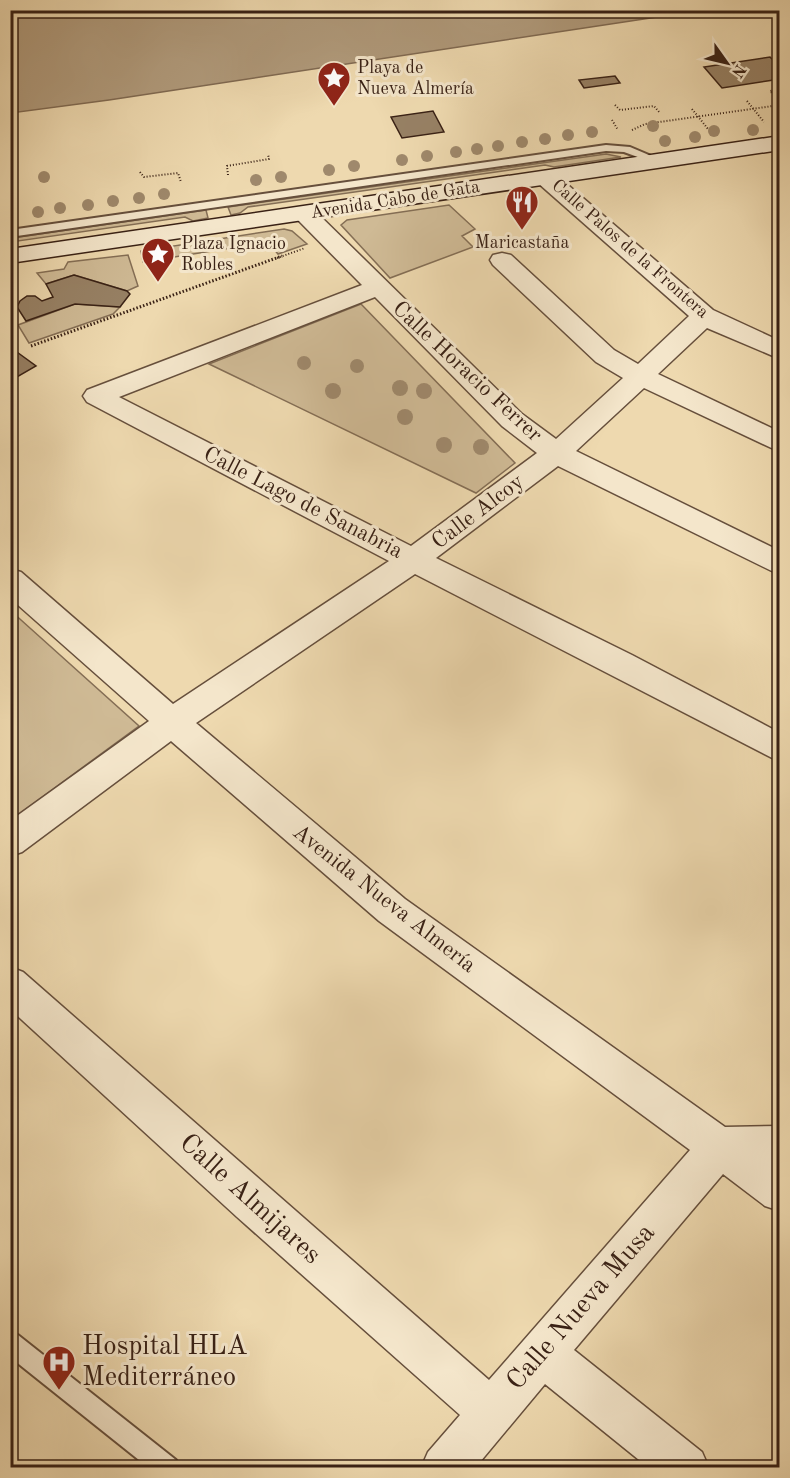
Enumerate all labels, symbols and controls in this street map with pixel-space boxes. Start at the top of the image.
north arrow [697,33,757,93]
place label: Playa de Nueva Almería [357,59,474,98]
place icon: Playa de Nueva Almería [316,60,352,107]
text: N [727,61,748,80]
street label: Calle Palos de la Frontera [548,176,712,322]
street label: Avenida Cabo de Gata [309,178,481,222]
restaurant icon: Maricastaña [504,184,540,231]
place label: Maricastaña [475,234,569,252]
place label: Plaza Ignacio Robles [181,235,286,274]
place icon: Plaza Ignacio Robles [140,236,176,283]
street label: Calle Horacio Ferrer [388,297,546,447]
street label: Calle Lago de Sanabria [200,443,406,563]
street label: Calle Alcoy [428,470,528,553]
street label: Avenida Nueva Almería [288,821,480,977]
street label: Calle Almijares [174,1129,326,1269]
street label: Calle Nueva Musa [502,1219,660,1395]
place label: Hospital HLA Mediterráneo [82,1333,248,1391]
hospital icon: Hospital HLA Mediterráneo [41,1344,77,1391]

